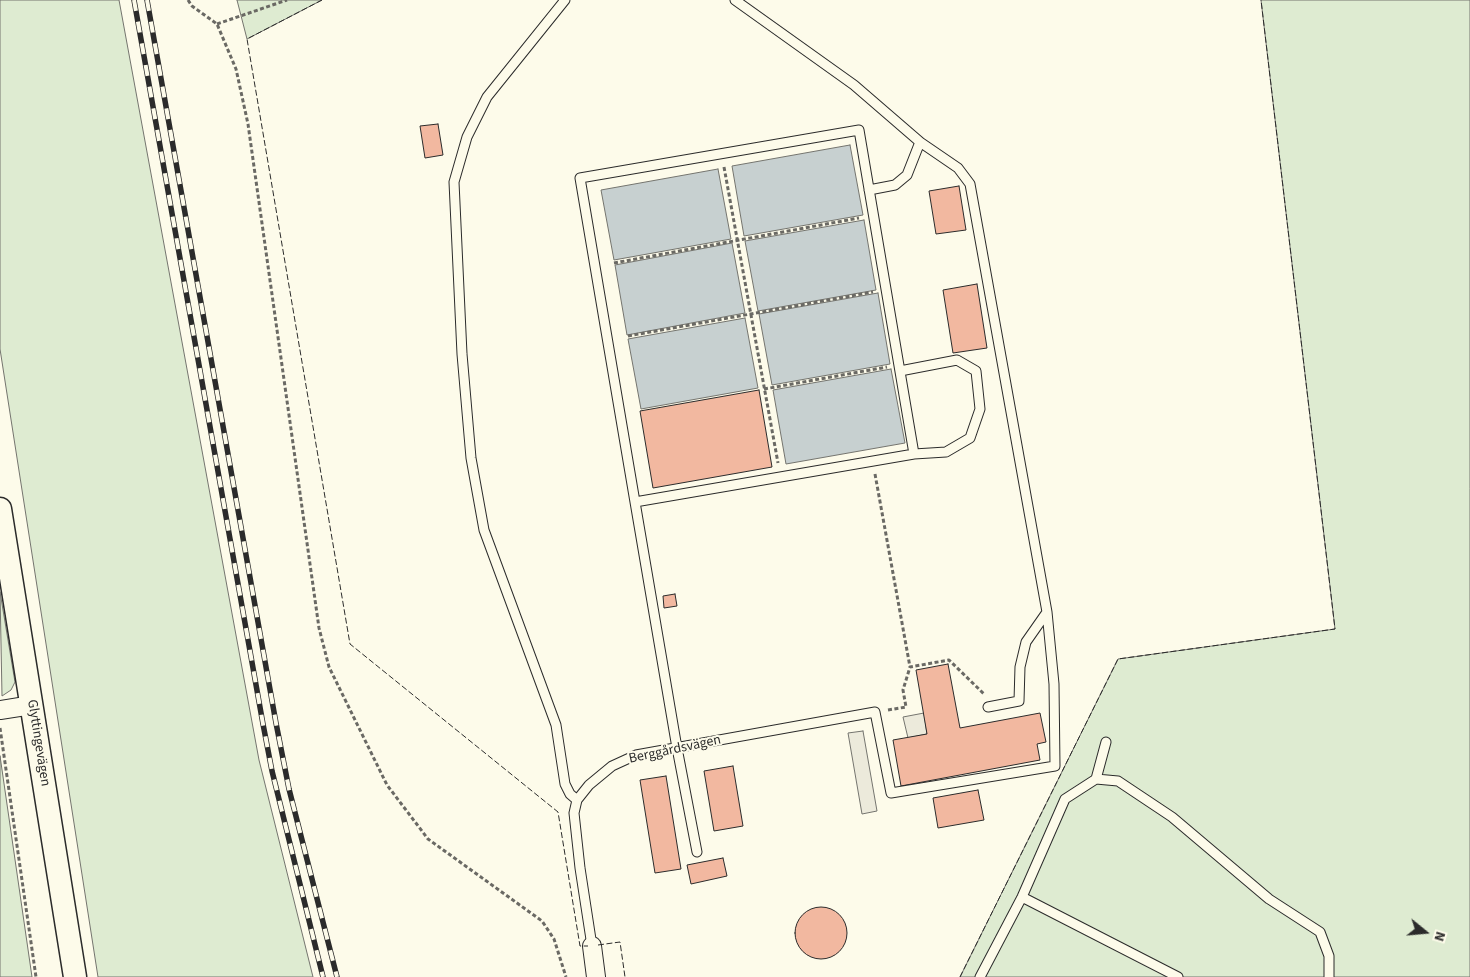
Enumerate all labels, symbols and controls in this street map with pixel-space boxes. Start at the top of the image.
street label: Glyttingevägen [23,698,53,788]
street label: Berggårdsvägen [627,732,723,768]
north arrow [1400,907,1450,957]
text: N [1428,929,1450,944]

